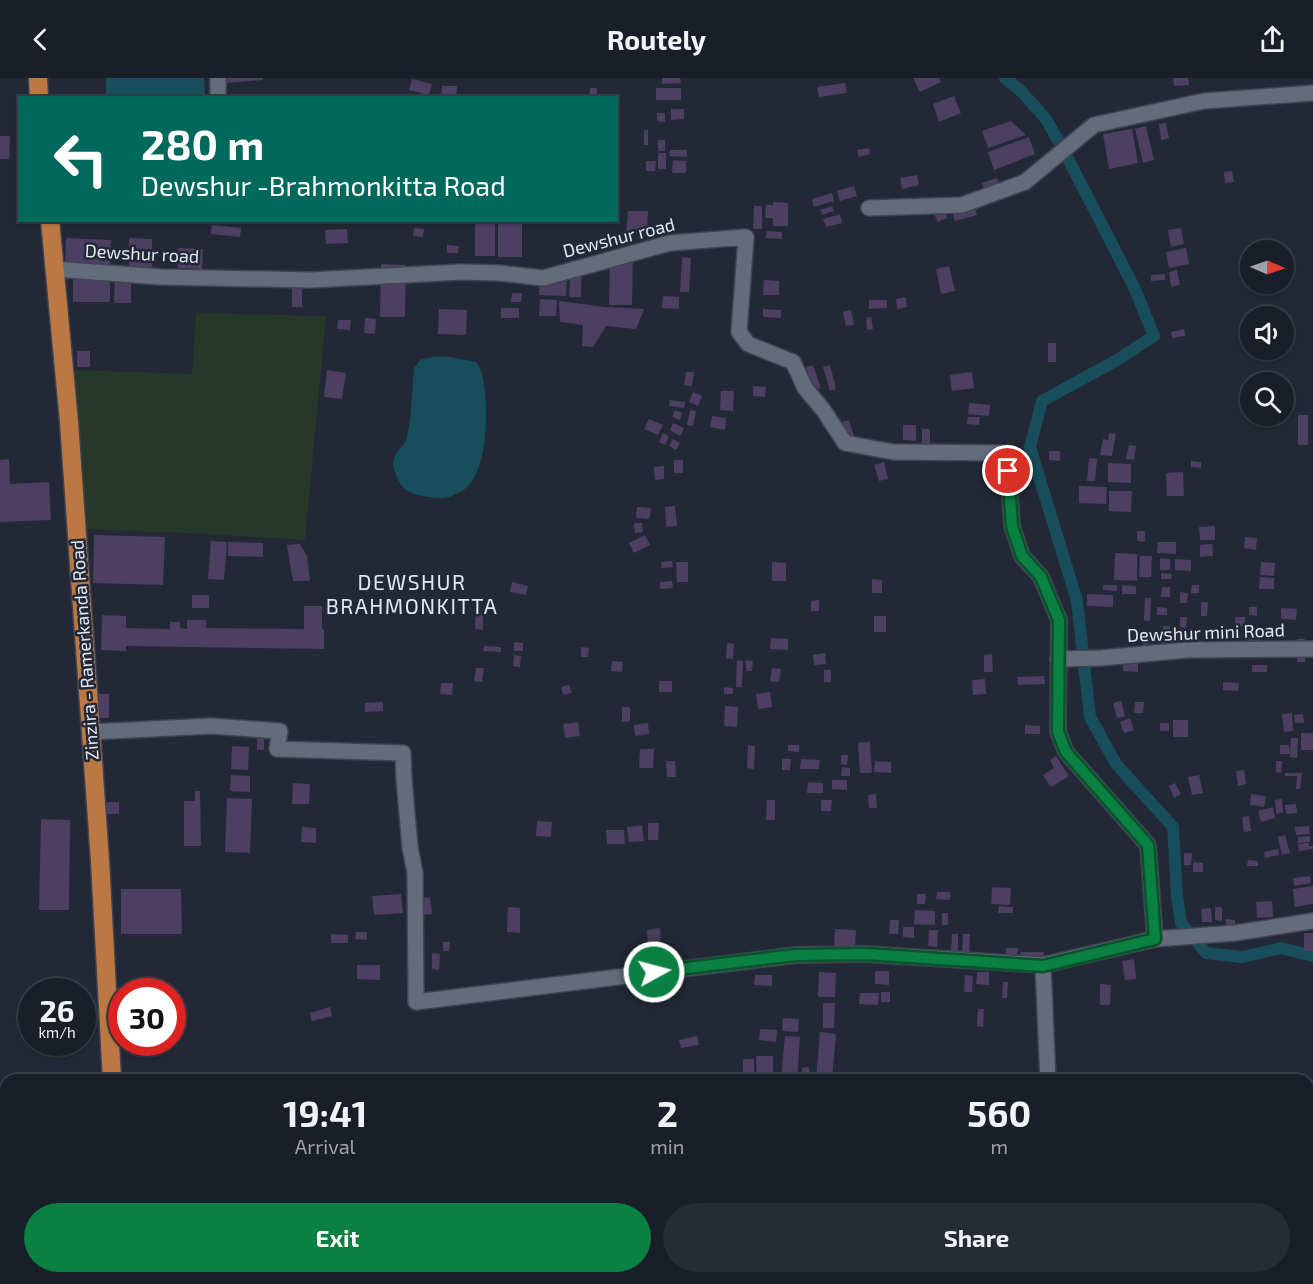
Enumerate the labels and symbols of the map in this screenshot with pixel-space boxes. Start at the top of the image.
street label: Dewshur road [561,212,677,262]
street label: Dewshur road [84,239,200,267]
north arrow [1240,240,1294,294]
pin [982,445,1033,496]
street label: Zinzira - Ramerkanda Road [65,539,103,761]
district label: DEWSHUR BRAHMONKITTA [326,569,498,618]
street label: Dewshur mini Road [1127,618,1285,646]
position arrow [622,940,686,1004]
speed limit sign: 30 [108,978,186,1056]

